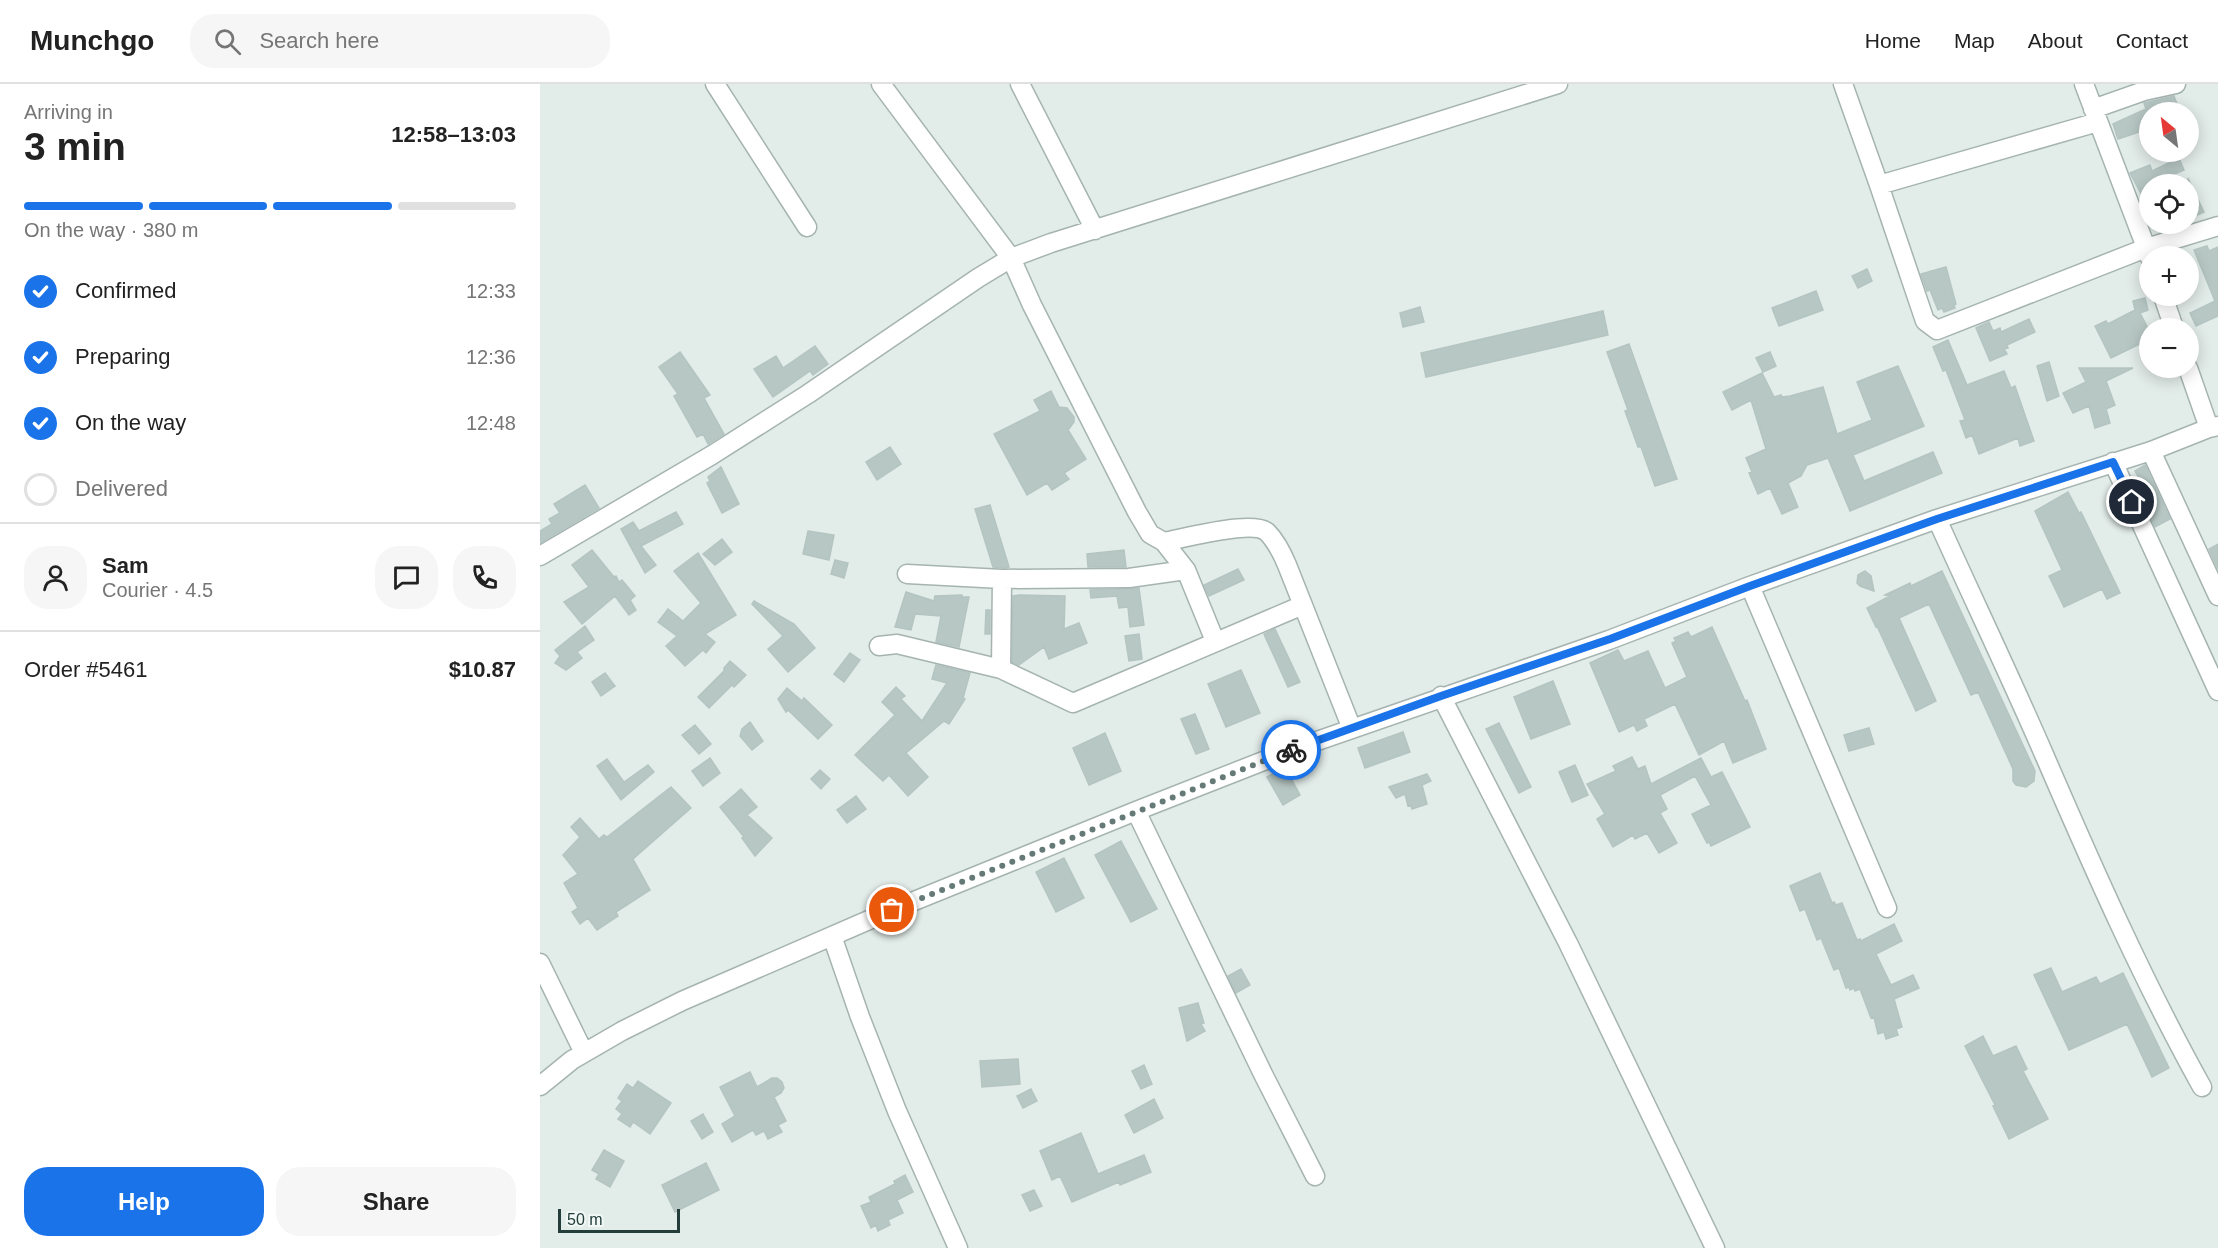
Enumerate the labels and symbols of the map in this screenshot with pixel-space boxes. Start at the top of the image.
north arrow [2139,102,2199,162]
pin [2106,476,2157,527]
courier [1261,720,1321,780]
pin [866,884,917,935]
scale bar [558,1206,680,1234]

